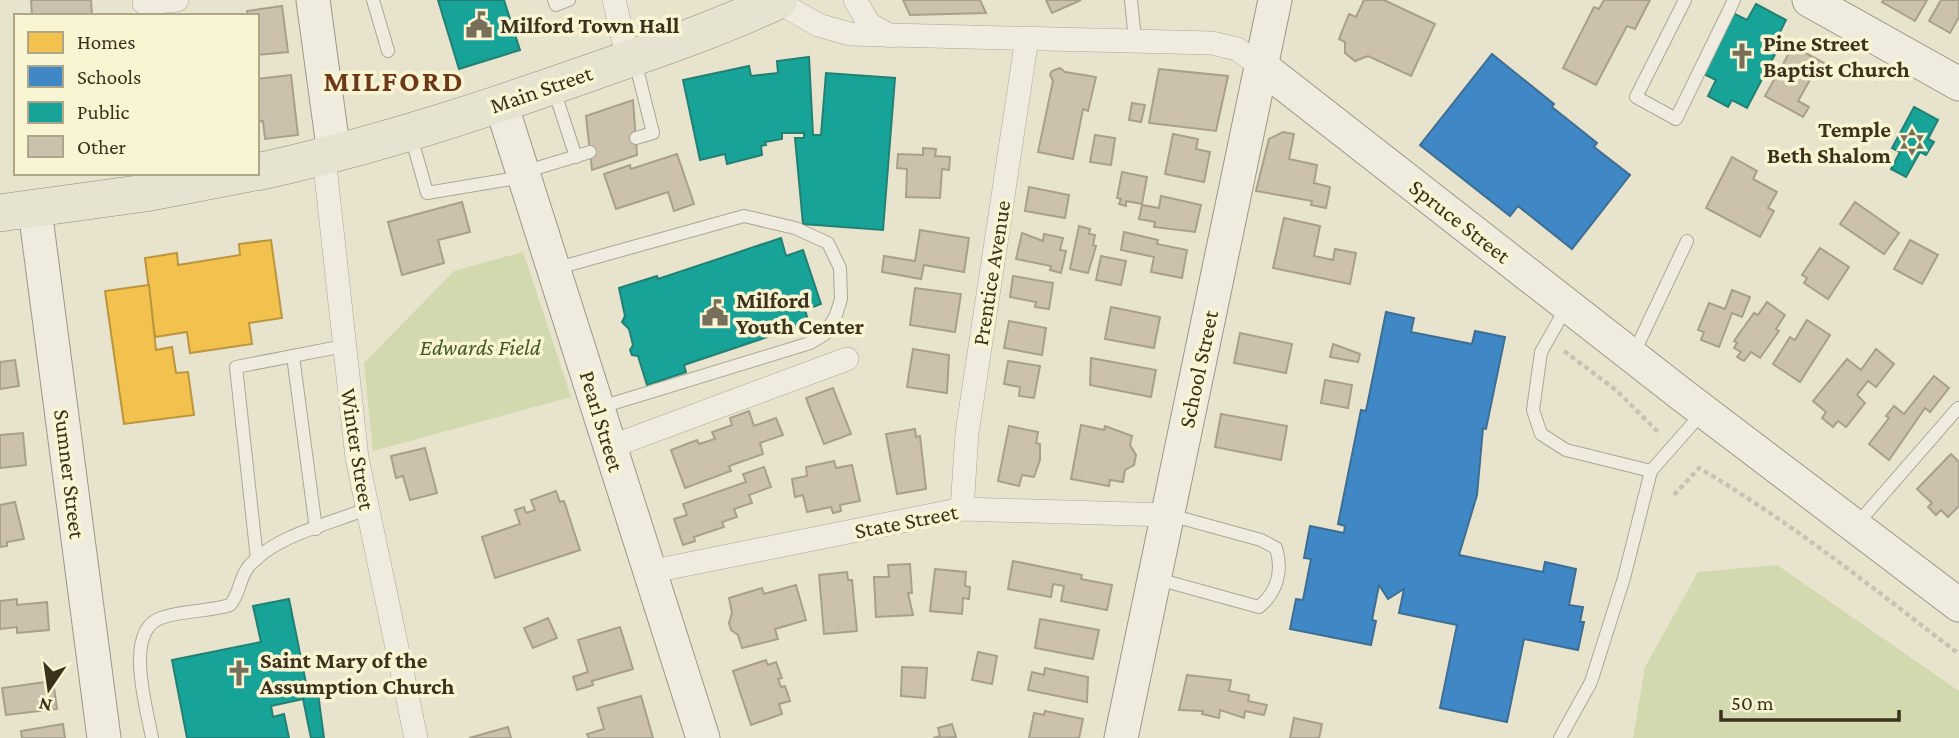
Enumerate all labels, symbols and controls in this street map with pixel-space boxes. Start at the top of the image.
public building icon: Milford Town Hall [464,10,494,40]
place label: Milford Town Hall [500,12,680,38]
legend [14,14,259,175]
text: Homes [77,30,136,54]
place label: Pine Street Baptist Church [1763,30,1910,82]
church icon: Pine Street Baptist Church [1727,41,1757,71]
street label: Main Street [487,59,596,119]
district label: MILFORD [323,64,465,97]
text: Schools [77,65,141,89]
text: Public [77,100,129,124]
place label: Temple Beth Shalom [1767,116,1892,168]
synagogue icon: Temple Beth Shalom [1897,127,1927,157]
text: Other [77,135,127,159]
street label: Spruce Street [1404,174,1516,269]
street label: Prentice Avenue [967,198,1015,348]
place label: Milford Youth Center [736,287,864,339]
public building icon: Milford Youth Center [700,298,730,328]
street label: School Street [1173,307,1223,430]
park label: Edwards Field [420,334,542,360]
street label: Pearl Street [574,367,630,475]
street label: Winter Street [336,386,381,512]
street label: Sumner Street [49,408,91,541]
street label: State Street [852,498,960,544]
place label: Saint Mary of the Assumption Church [259,647,454,699]
north arrow [14,654,84,724]
church icon: Saint Mary of the Assumption Church [224,658,254,688]
scale bar [1721,678,1899,722]
text: 50 m [1731,691,1774,715]
text: N [37,693,54,717]

